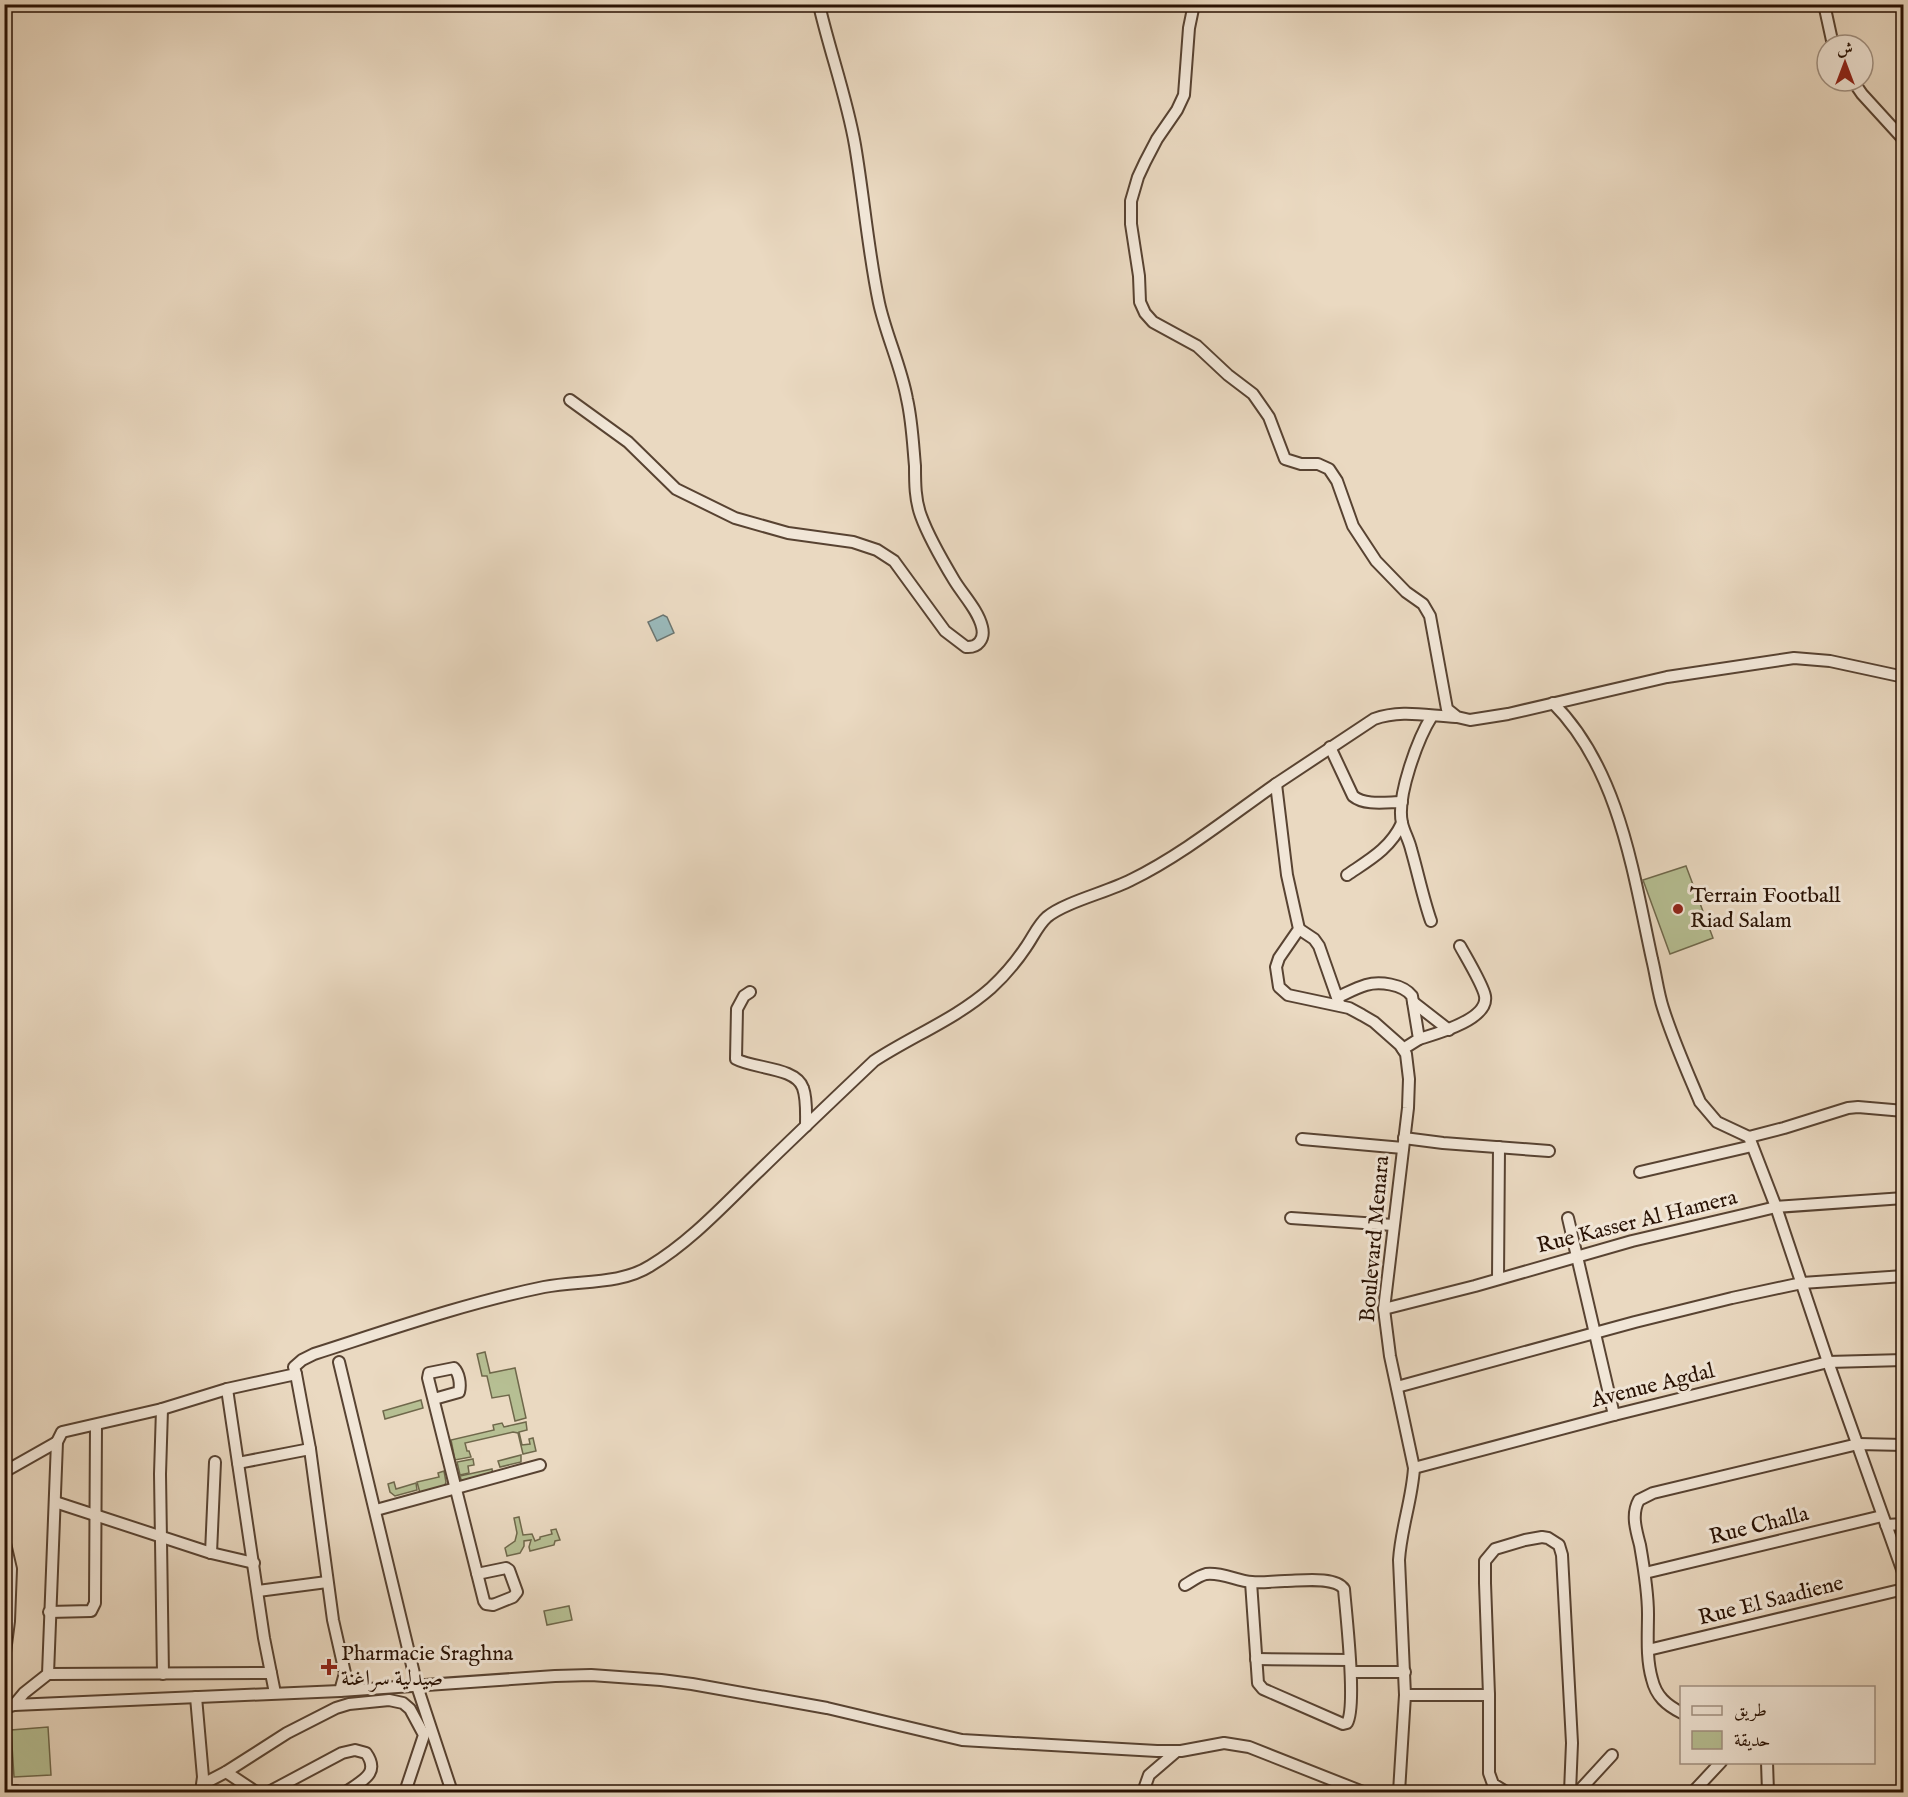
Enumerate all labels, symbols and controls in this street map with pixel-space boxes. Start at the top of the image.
north arrow [1815,33,1875,93]
text: ش [1837,40,1853,60]
place label: Terrain Football Riad Salam [1690,882,1841,935]
marker: Terrain Football Riad Salam [1671,902,1685,916]
street label: Boulevard Menara [1354,1154,1396,1323]
street label: Rue Kasser Al Hamera [1534,1183,1741,1260]
street label: Avenue Agdal [1588,1357,1718,1415]
street label: Rue Challa [1706,1500,1812,1552]
street label: Rue El Saadiene [1695,1569,1847,1633]
place label: Pharmacie Sraghna صيدلية سراغنة [341,1640,514,1693]
marker: Pharmacie Sraghna صيدلية سراغنة [322,1660,336,1674]
legend [1680,1686,1875,1764]
text: طريق [1734,1700,1767,1723]
text: حديقة [1734,1730,1770,1753]

